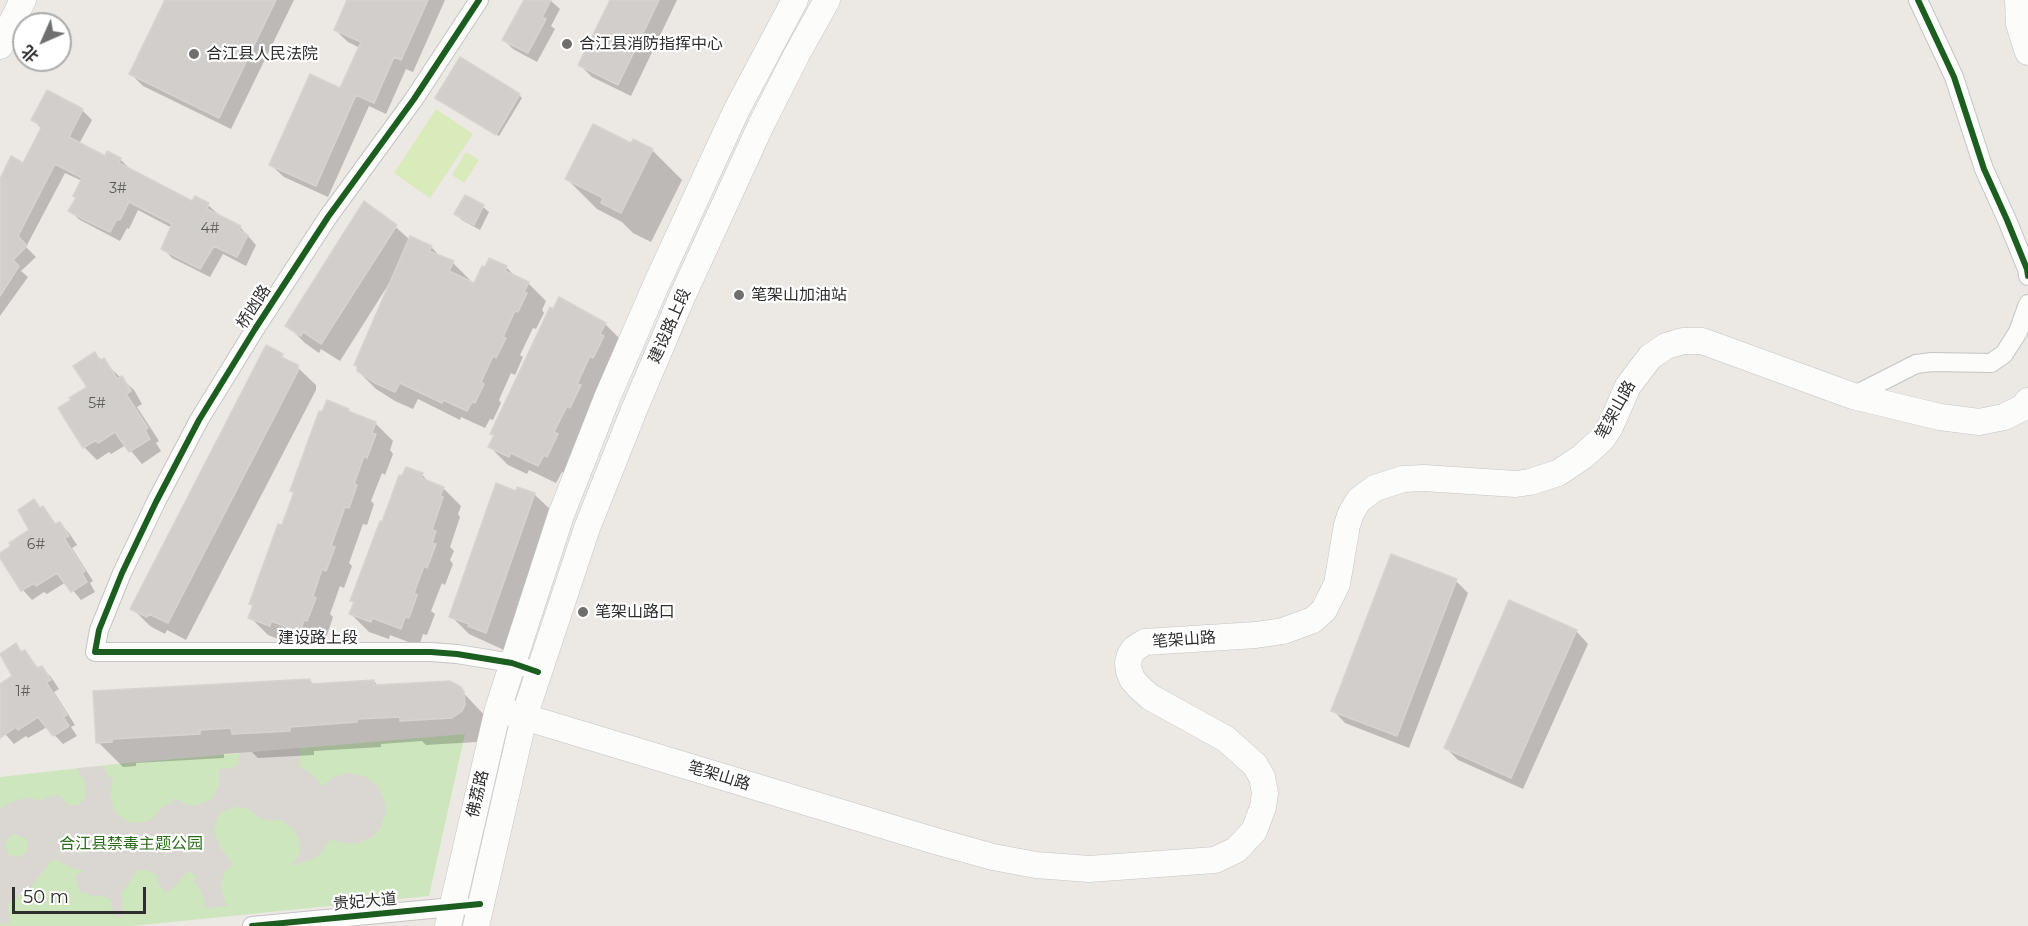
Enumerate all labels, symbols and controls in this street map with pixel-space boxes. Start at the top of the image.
north arrow [12,12,72,72]
place label: 合江县消防指挥中心 [579,34,723,54]
marker: 合江县消防指挥中心 [560,37,574,51]
text: 北 [18,41,43,66]
place label: 合江县人民法院 [206,44,318,64]
marker: 合江县人民法院 [187,47,201,61]
house number: 3# [109,181,127,197]
house number: 4# [201,221,219,237]
street label: 桥凼路 [233,282,275,332]
place label: 笔架山加油站 [751,285,847,305]
street label: 建设路上段 [645,286,695,366]
marker: 笔架山加油站 [732,288,746,302]
street label: 笔架山路 [1592,377,1640,443]
house number: 5# [88,396,106,412]
house number: 6# [27,537,45,553]
place label: 笔架山路口 [595,602,675,622]
marker: 笔架山路口 [576,605,590,619]
street label: 建设路上段 [278,628,358,648]
street label: 笔架山路 [1151,628,1217,652]
house number: 1# [16,684,30,700]
street label: 笔架山路 [686,757,752,795]
street label: 佛荔路 [463,768,493,820]
park label: 合江县禁毒主题公园 [59,834,203,854]
scale bar [15,875,148,913]
text: 50 m [23,886,69,908]
street label: 贵妃大道 [332,890,398,914]

